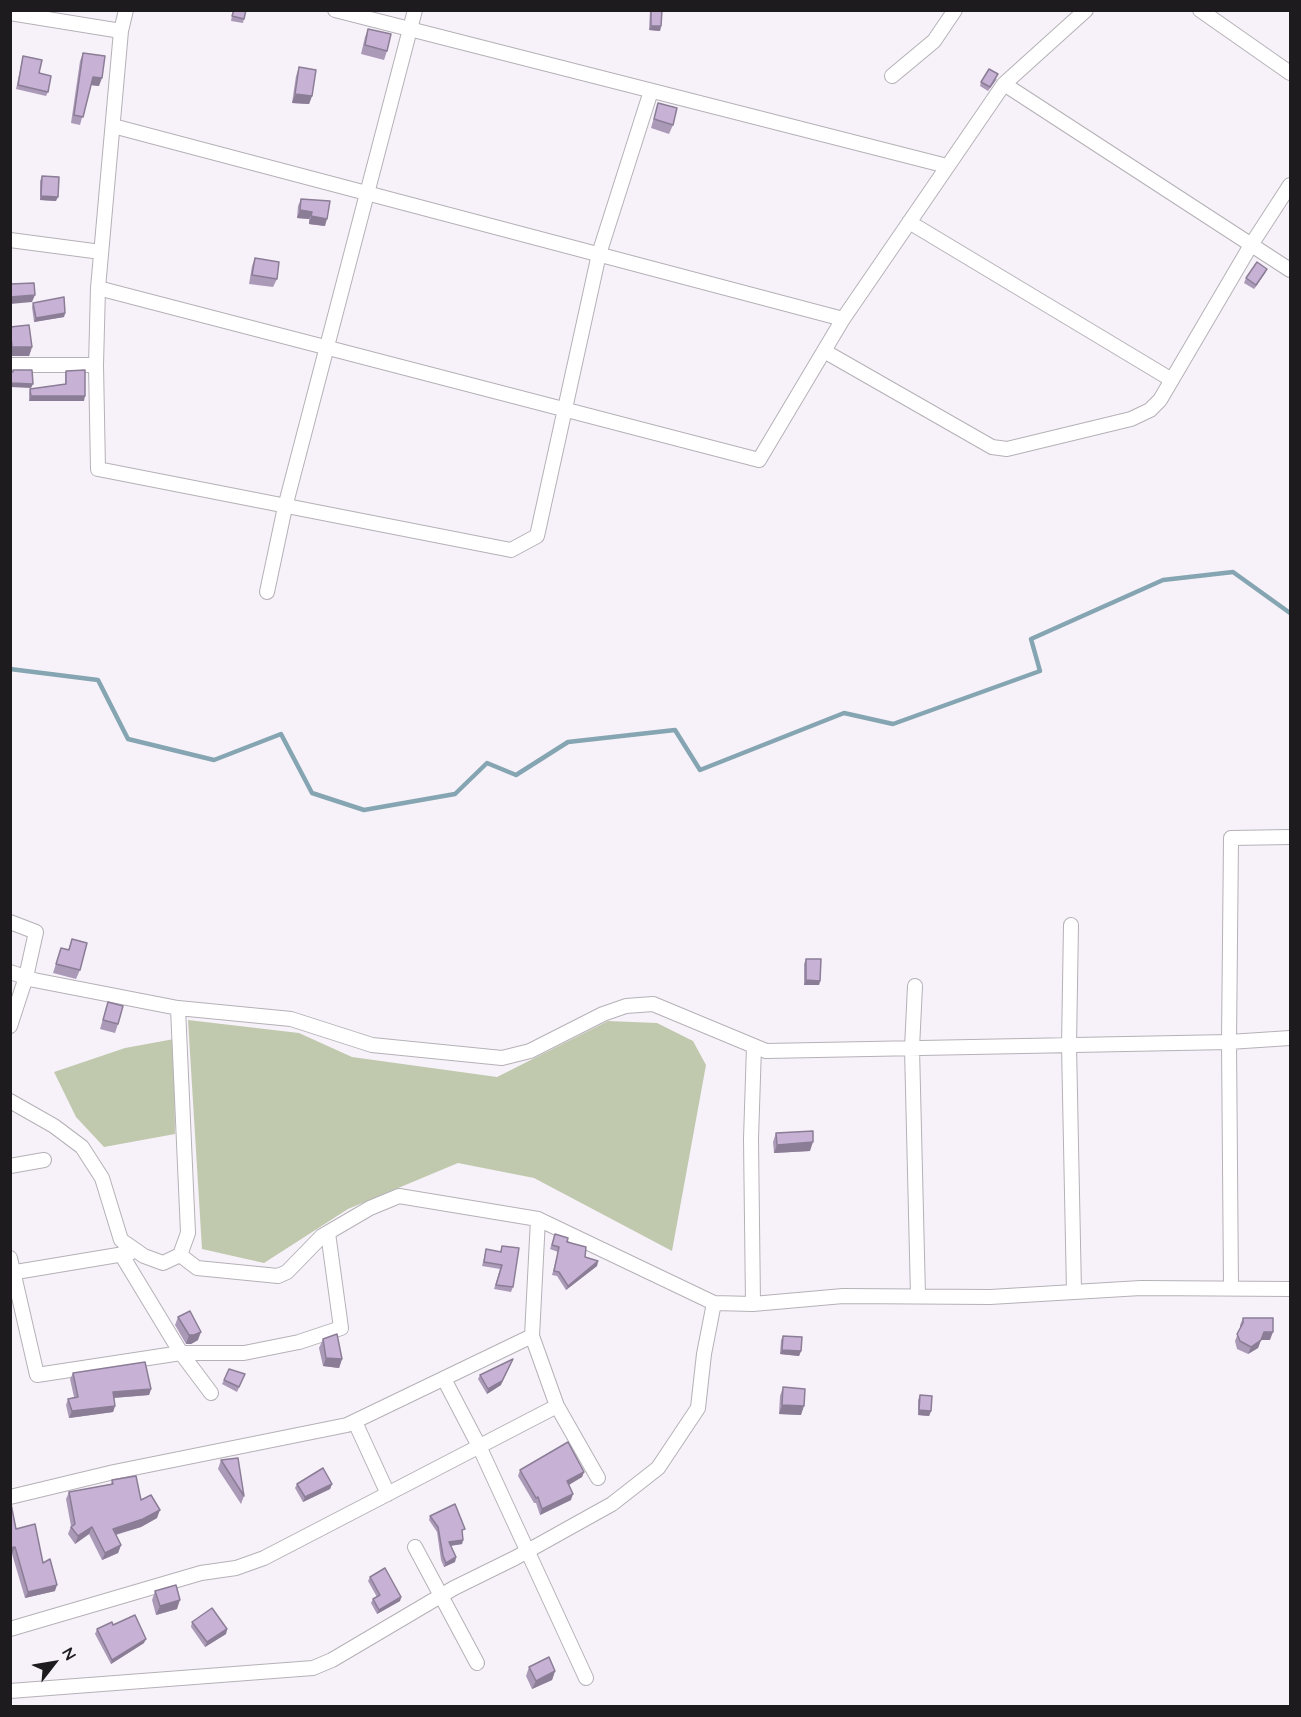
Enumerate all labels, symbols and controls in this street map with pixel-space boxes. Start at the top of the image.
north arrow [24,1633,84,1693]
text: N [58,1644,81,1664]

